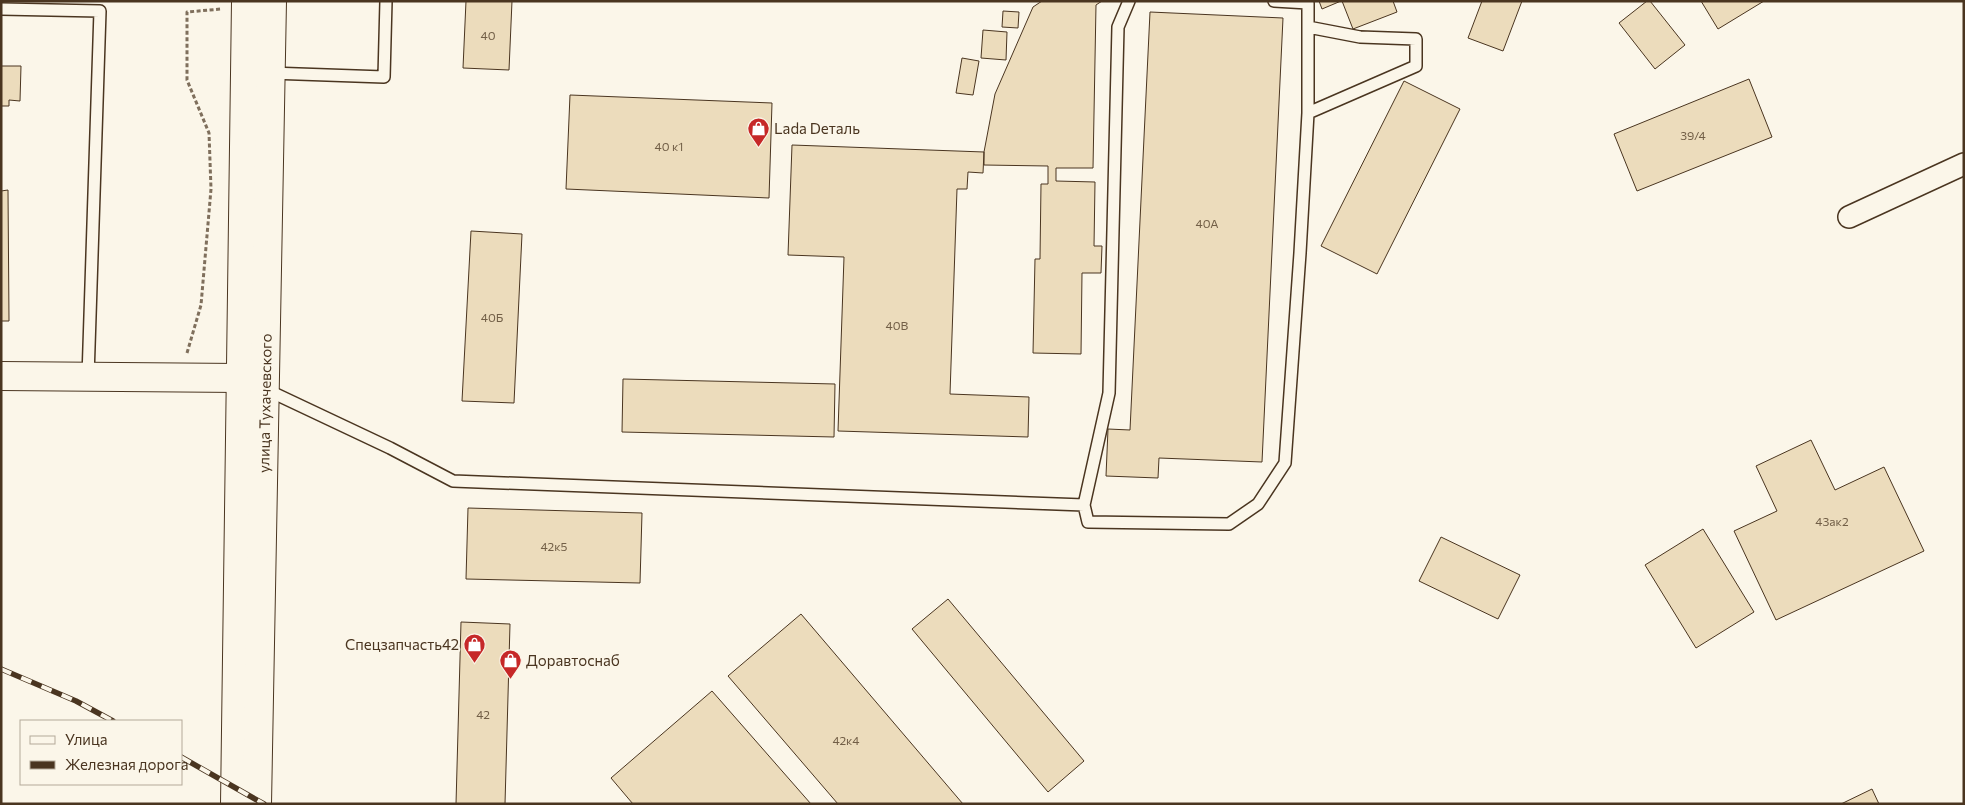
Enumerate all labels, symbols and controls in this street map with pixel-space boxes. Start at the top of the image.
house number: 40 [480,28,496,42]
shop icon: Lada Dеталь [746,116,770,147]
place label: Lada Dеталь [774,119,860,137]
house number: 39/4 [1680,128,1706,142]
house number: 40 к1 [655,139,683,153]
house number: 40А [1195,216,1219,230]
house number: 40Б [481,310,504,324]
house number: 40В [886,318,909,332]
street label: улица Тухачевского [254,333,275,473]
house number: 43ак2 [1815,514,1849,528]
house number: 42к5 [541,539,568,553]
shop icon: Спецзапчасть42 [463,632,487,663]
place label: Спецзапчасть42 [345,635,459,653]
shop icon: Доравтоснаб [498,648,522,679]
place label: Доравтоснаб [526,651,620,669]
house number: 42 [476,707,490,721]
legend [20,720,182,785]
text: Улица [65,730,107,748]
house number: 42к4 [832,733,860,747]
text: Железная дорога [65,755,189,773]

